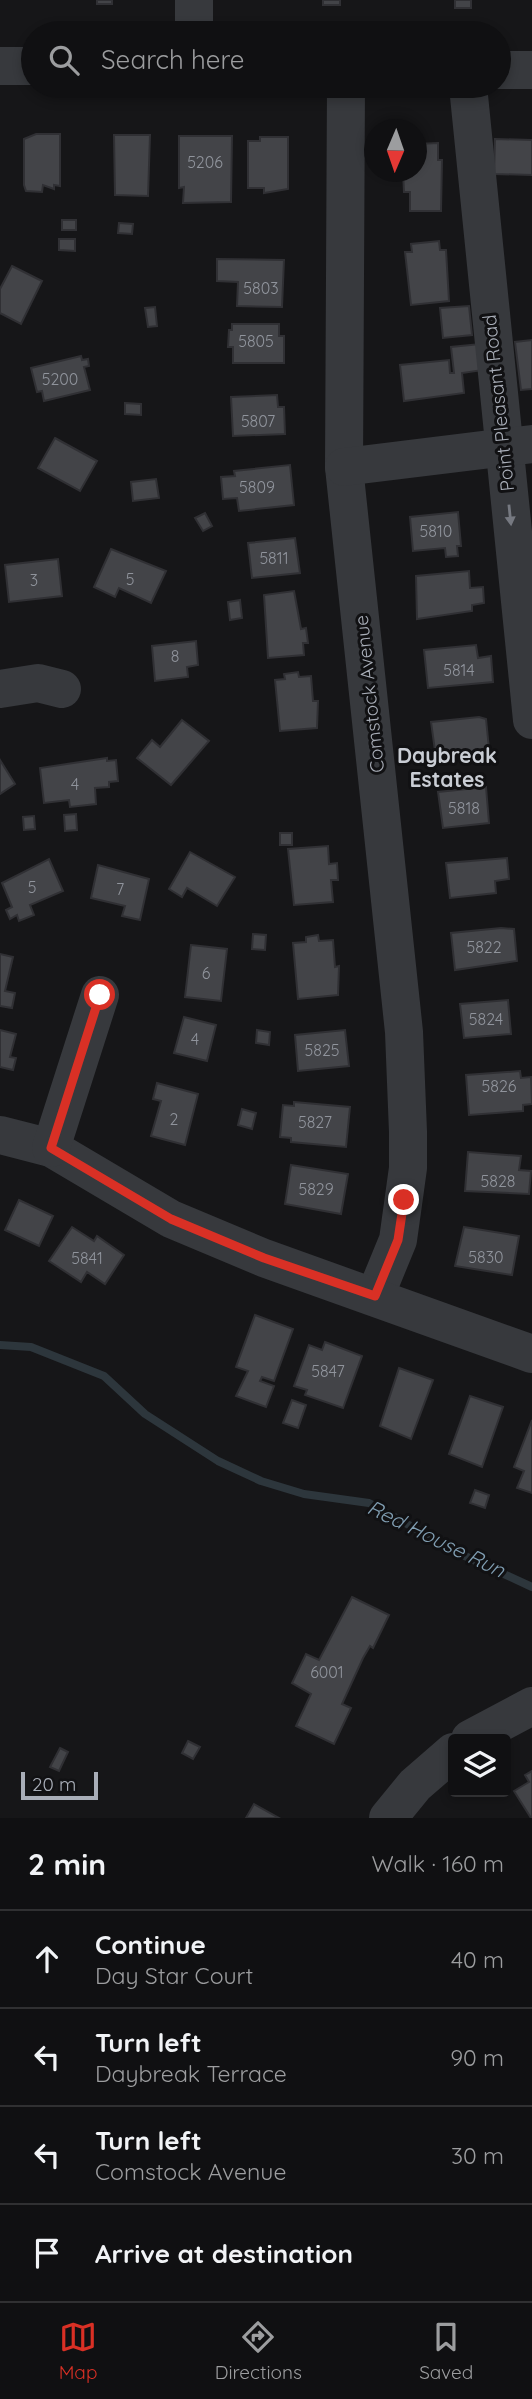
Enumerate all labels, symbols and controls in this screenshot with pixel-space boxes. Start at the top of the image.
search box [21,21,511,98]
icon: search [45,41,83,79]
text: Search here [101,43,245,76]
north arrow [364,119,427,182]
house number: 5206 [187,152,223,172]
house number: 5803 [243,278,279,298]
street label: Point Pleasant Road [477,314,519,492]
house number: 5805 [238,331,274,351]
house number: 5200 [42,369,78,389]
house number: 5807 [241,411,275,431]
house number: 5809 [239,477,275,497]
one-way arrow [504,504,515,526]
house number: 5810 [420,521,452,541]
house number: 5811 [259,548,289,568]
house number: 5 [126,569,134,589]
house number: 3 [30,570,38,590]
street label: Comstock Avenue [349,614,389,774]
house number: 8 [171,646,179,666]
house number: 5814 [443,660,475,680]
district label: Daybreak Estates [397,742,497,792]
house number: 4 [71,774,79,794]
house number: 5818 [448,798,480,818]
house number: 5 [28,877,36,897]
house number: 7 [116,879,124,899]
house number: 5822 [466,937,502,957]
house number: 6 [202,963,211,983]
route start [84,979,115,1010]
house number: 5824 [469,1009,503,1029]
house number: 4 [191,1029,199,1049]
house number: 5825 [305,1040,339,1060]
house number: 5826 [482,1076,517,1096]
house number: 2 [170,1109,179,1129]
house number: 5827 [298,1112,332,1132]
house number: 5828 [481,1171,515,1191]
house number: 5829 [298,1179,334,1199]
route end [388,1184,419,1215]
house number: 5830 [468,1247,504,1267]
house number: 5841 [71,1248,103,1268]
house number: 5847 [311,1361,345,1381]
water label: Red House Run [364,1494,510,1583]
house number: 6001 [310,1662,344,1682]
map controls [448,1734,511,1797]
button: layers [448,1734,511,1797]
scale bar [21,1769,98,1801]
text: 20 m [32,1772,76,1796]
text: 2 min [28,1845,106,1883]
text: Walk · 160 m [372,1849,504,1878]
text: Continue [95,1928,206,1961]
icon: ahead [28,1940,66,1978]
text: 40 m [451,1945,504,1974]
text: Day Star Court [95,1961,253,1990]
text: Turn left [95,2026,202,2059]
icon: left [28,2038,66,2076]
text: 90 m [450,2043,504,2072]
text: Daybreak Terrace [95,2059,287,2088]
text: Turn left [95,2124,202,2157]
icon: left [28,2136,66,2174]
text: 30 m [451,2141,504,2170]
text: Comstock Avenue [95,2157,286,2186]
icon: arrive [28,2234,66,2272]
text: Arrive at destination [95,2237,353,2270]
tab: Map [59,2318,97,2384]
tab: Directions [215,2318,302,2384]
tab: Saved [419,2318,473,2384]

